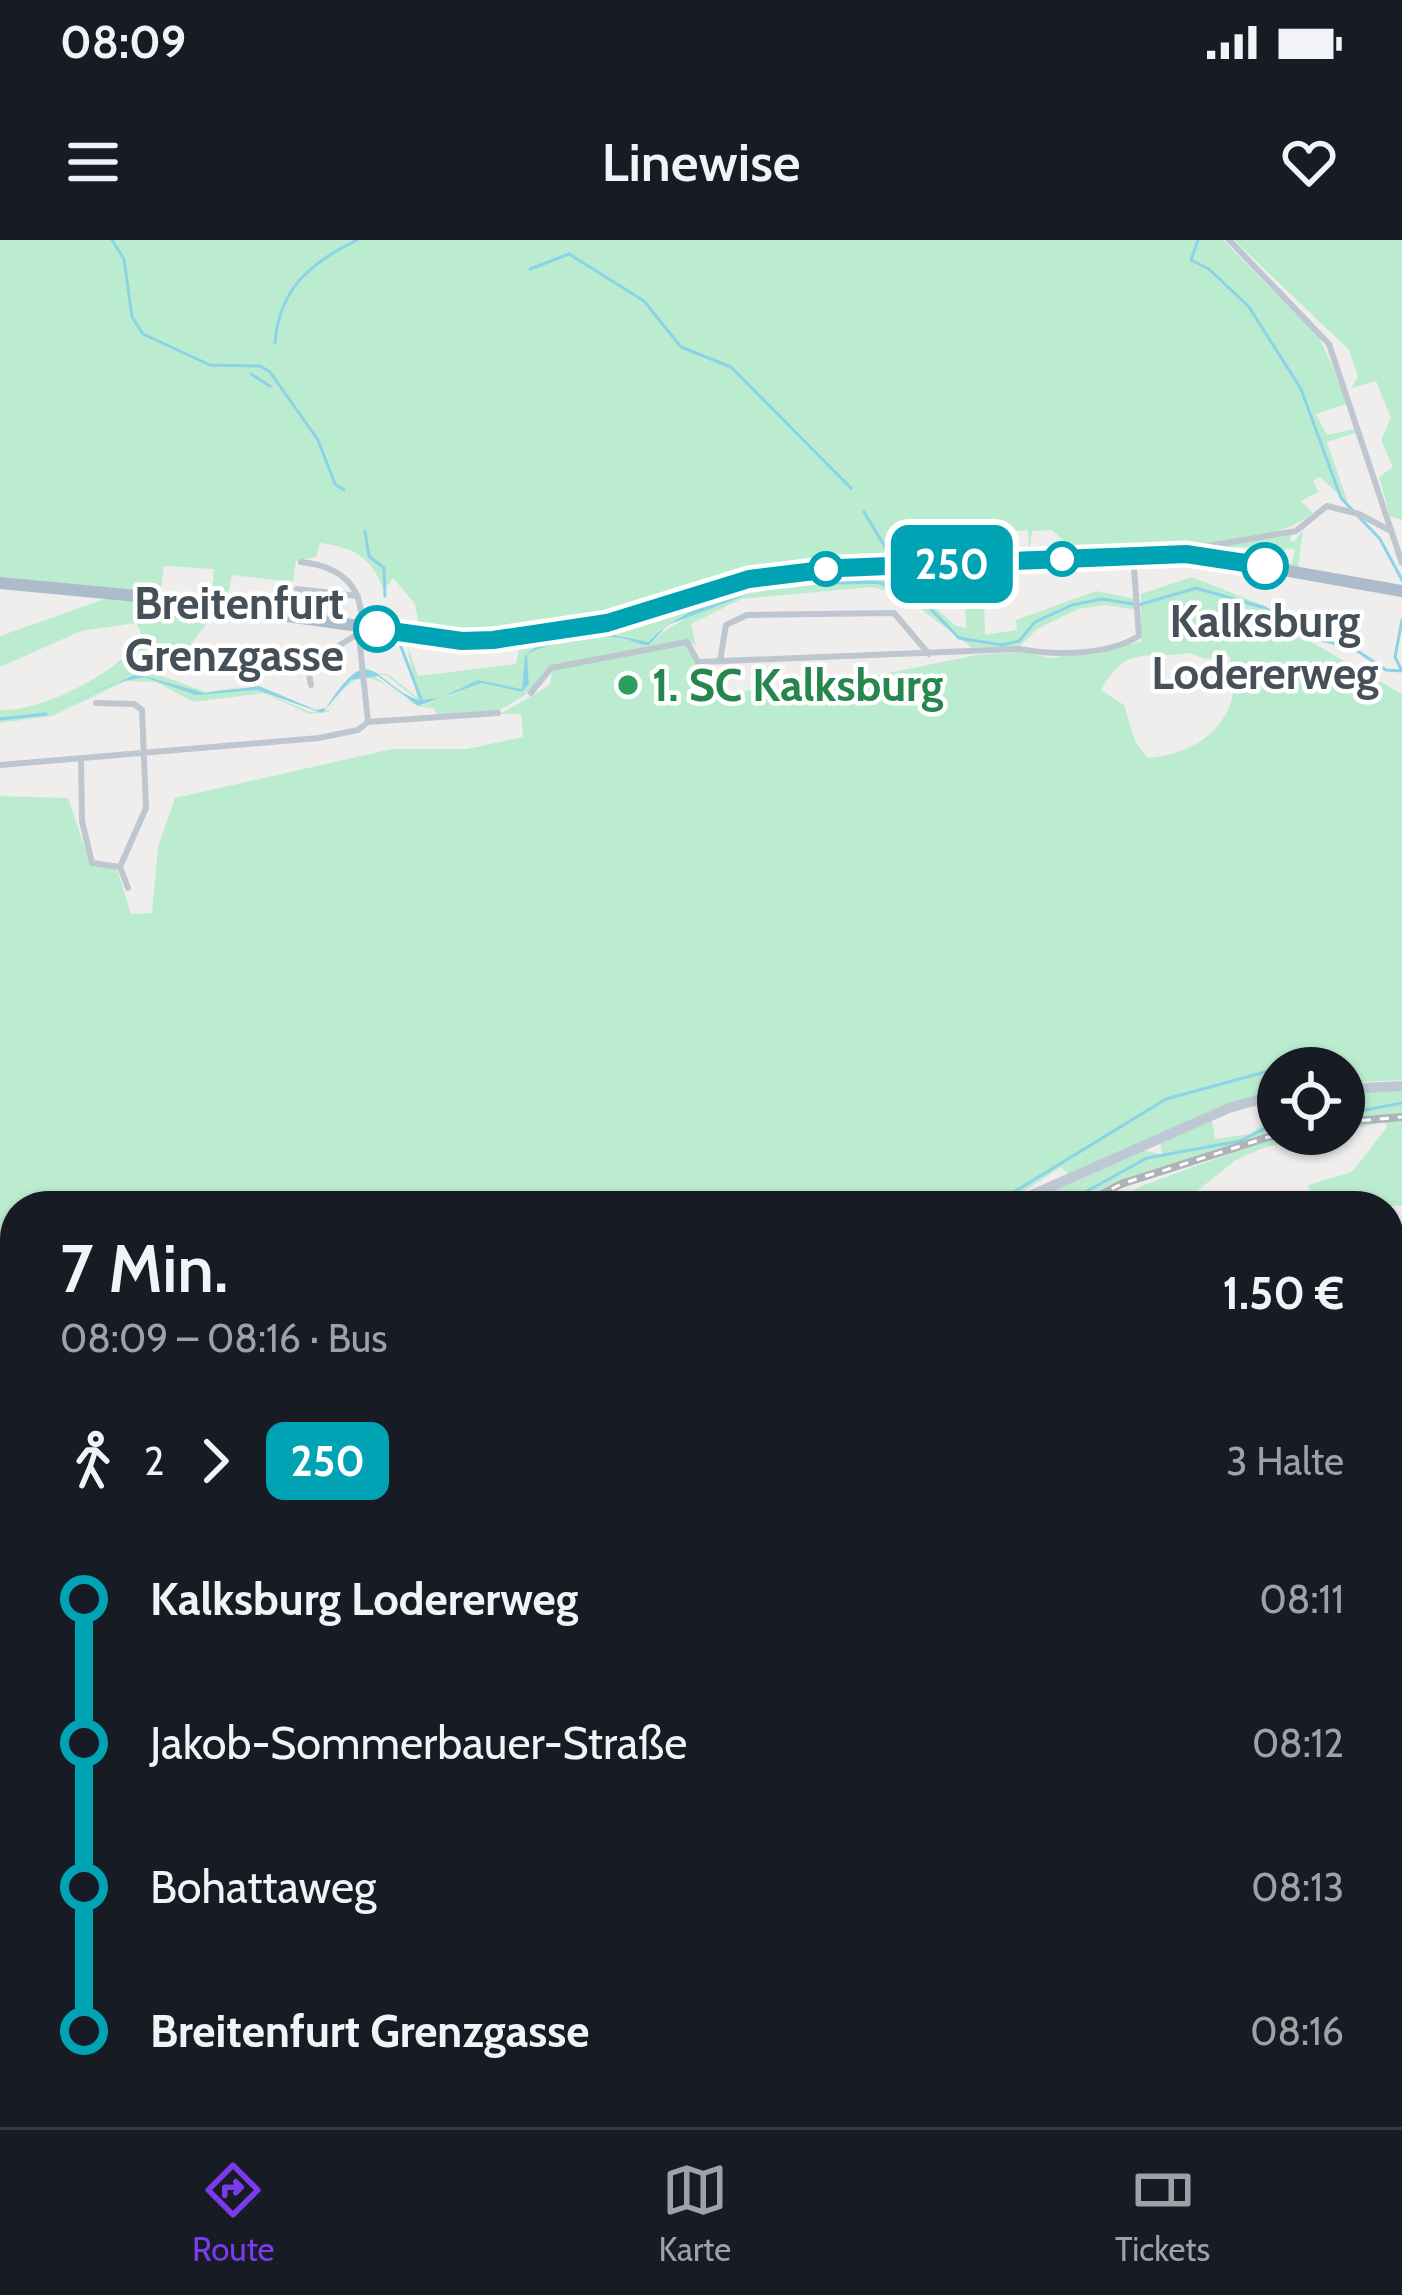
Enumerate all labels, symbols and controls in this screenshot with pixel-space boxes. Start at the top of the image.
text: 08:09 [60,15,186,69]
icon: menu [60,129,126,195]
text: Linewise [601,129,801,195]
icon: heart [1276,129,1342,195]
line badge: 250 [883,525,1021,603]
text: 250 [915,538,989,590]
unlabelled marker [1046,543,1078,575]
marker: Kalksburg Lodererweg [1243,544,1287,588]
unlabelled marker [810,553,842,585]
place label: Breitenfurt Grenzgasse [125,576,344,682]
place label: Kalksburg Lodererweg [1151,594,1379,700]
marker: Breitenfurt Grenzgasse [355,607,399,651]
place label: 1. SC Kalksburg [652,658,944,712]
marker: 1. SC Kalksburg [615,672,641,698]
map controls [1257,1047,1365,1155]
button: locate [1257,1047,1365,1155]
text: 7 Min. [60,1228,228,1309]
text: 1.50 € [1222,1266,1344,1320]
text: 08:09 – 08:16 · Bus [60,1314,387,1362]
icon: walk [60,1428,126,1494]
icon: forward [182,1428,248,1494]
text: 250 [290,1435,365,1487]
text: 2 [144,1437,164,1485]
text: 3 Halte [1226,1437,1344,1485]
text: Kalksburg Lodererweg [150,1572,578,1626]
text: 08:11 [1260,1575,1344,1623]
text: Jakob-Sommerbauer-Straße [150,1716,687,1770]
text: 08:12 [1252,1719,1344,1767]
text: Bohattaweg [150,1860,376,1914]
text: 08:13 [1251,1863,1344,1911]
text: Breitenfurt Grenzgasse [150,2004,589,2058]
text: 08:16 [1250,2007,1344,2055]
tab: Route [192,2157,275,2269]
tab: Karte [658,2157,731,2269]
tab: Tickets [1115,2157,1210,2269]

